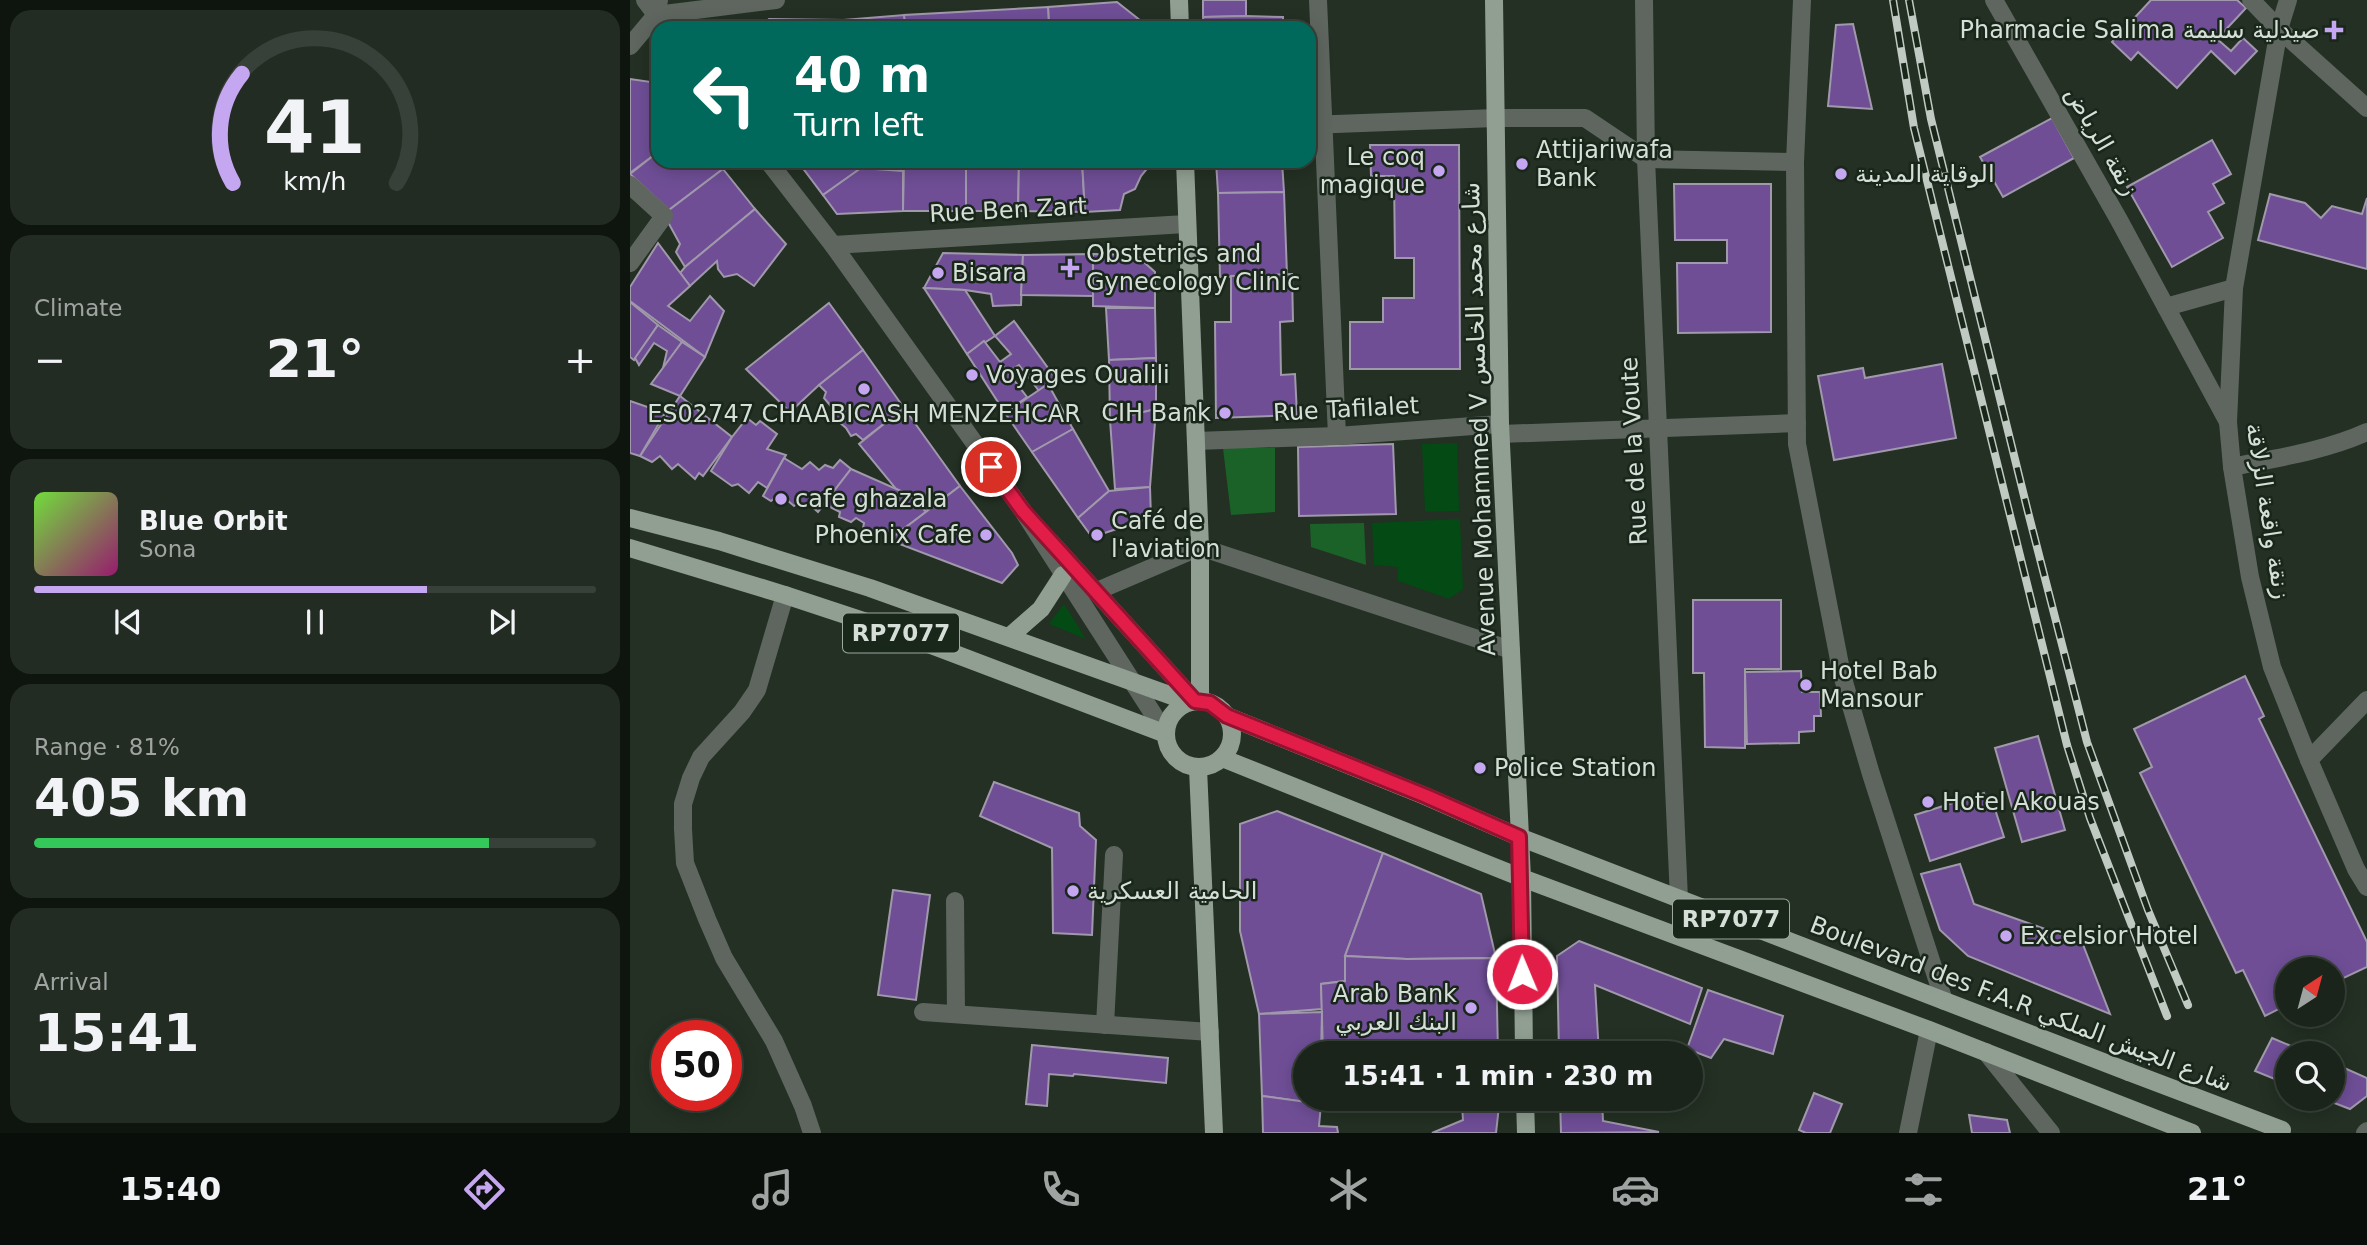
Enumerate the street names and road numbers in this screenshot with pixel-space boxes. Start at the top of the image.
street label: زنقة الرياض [2060,82,2144,200]
street label: Avenue Mohammed V شارع محمد الخامس [1457,182,1501,656]
street label: Rue Ben Zart [929,192,1087,228]
street label: Rue de la Voute [1615,356,1653,546]
street label: Rue Tafilalet [1272,391,1420,427]
street label: زنقة واقعة الزلاقة [2240,421,2296,601]
road number: RP7077 [843,614,959,652]
road number: RP7077 [1673,900,1789,938]
street label: Boulevard des F.A.R شارع الجيش الملكي [1806,910,2236,1098]

